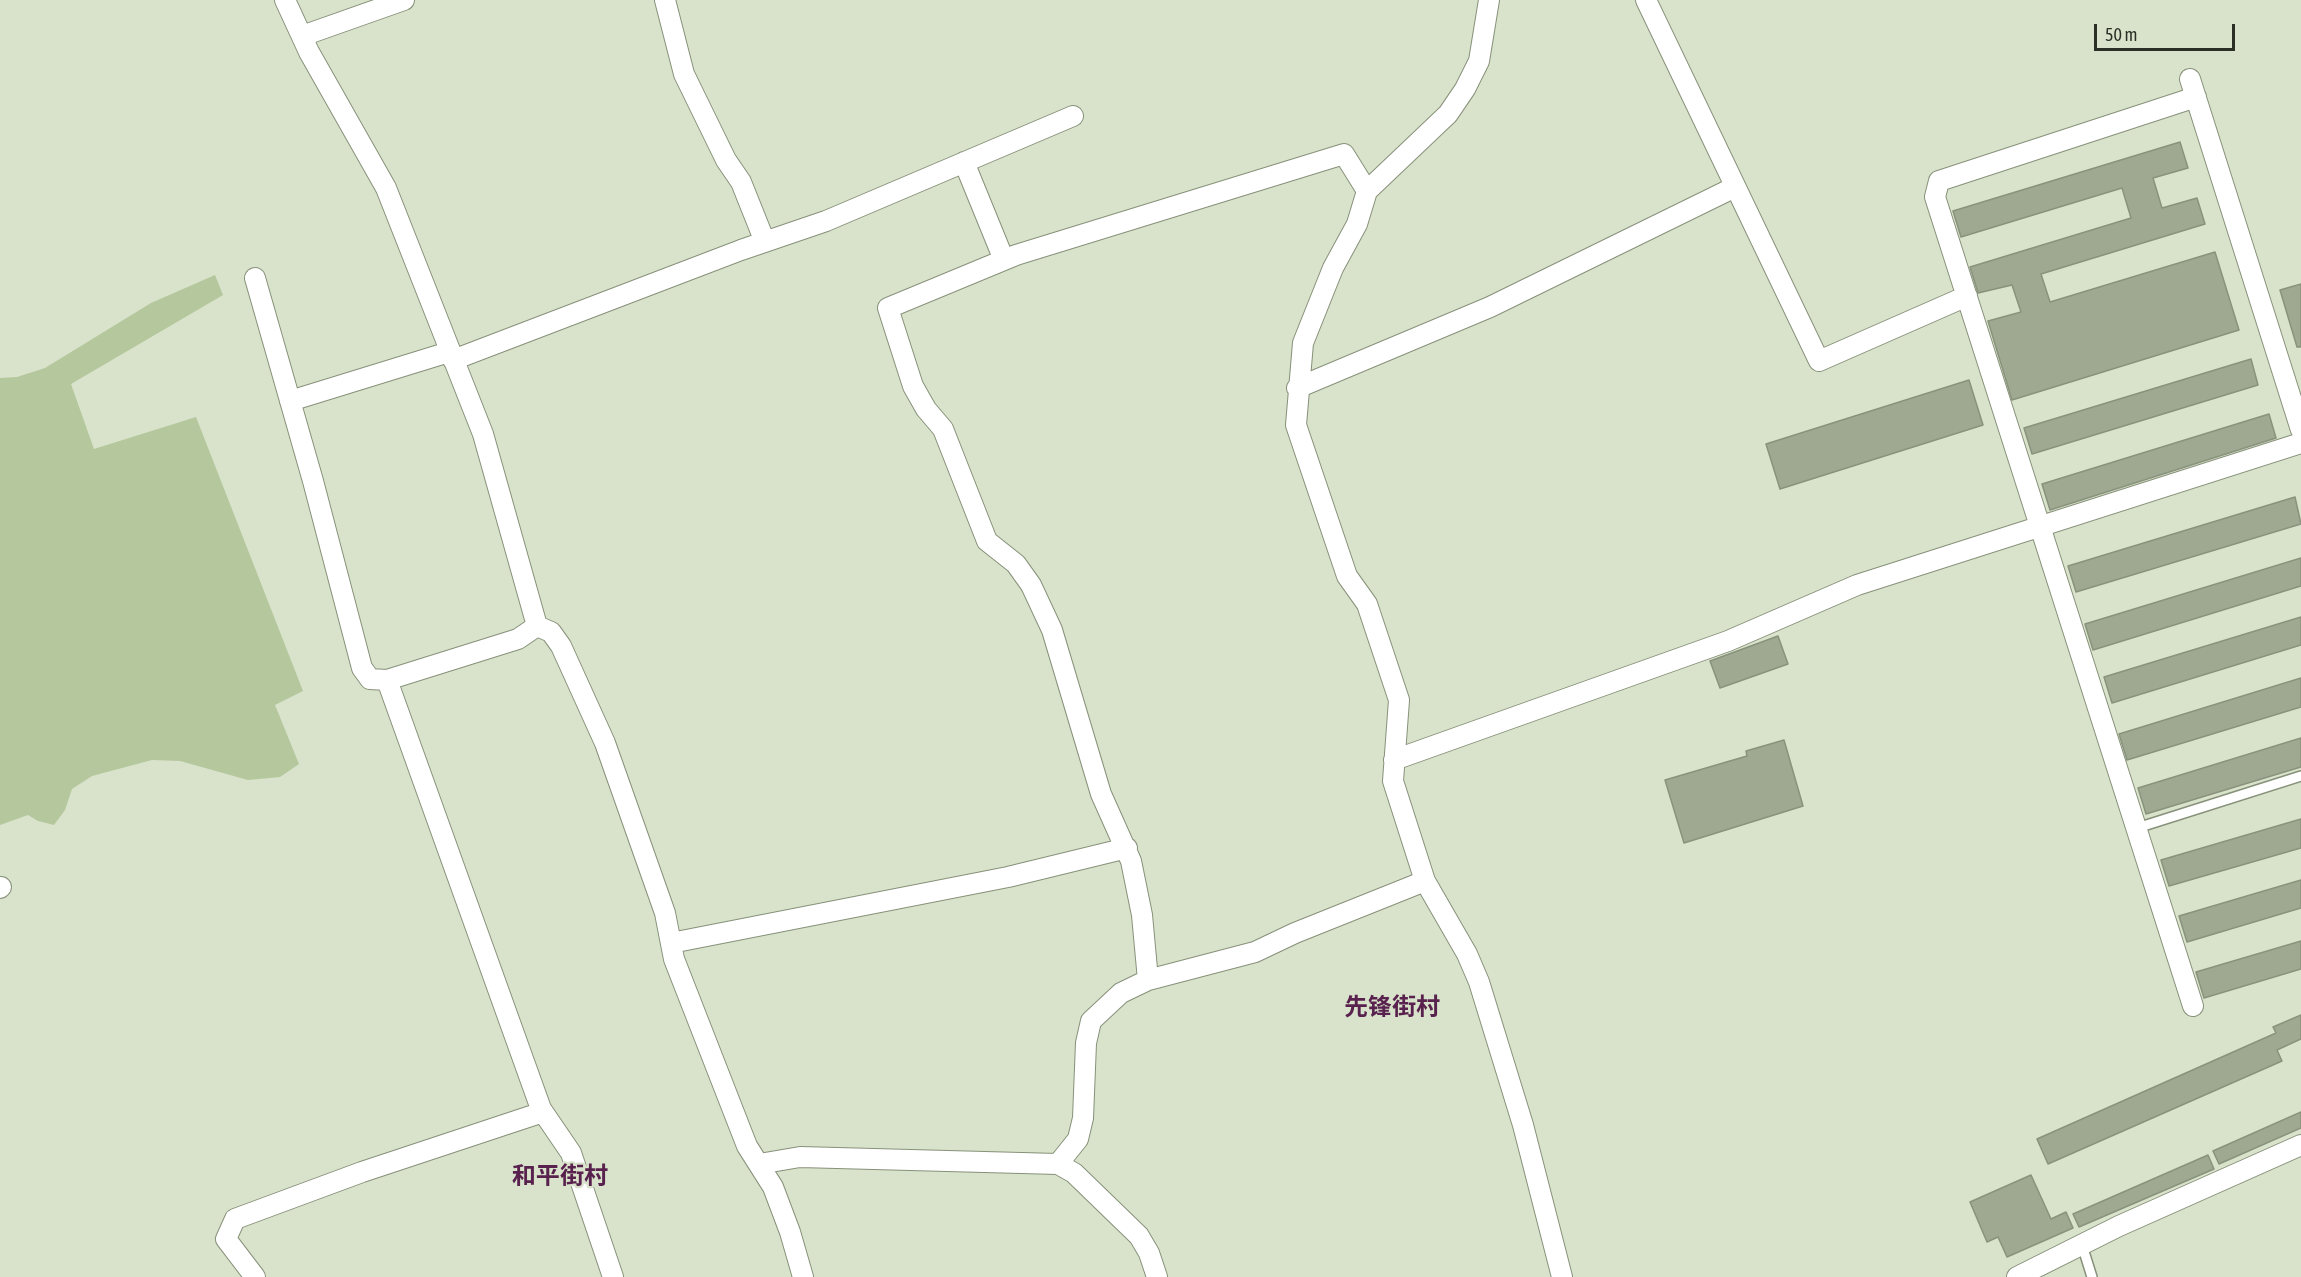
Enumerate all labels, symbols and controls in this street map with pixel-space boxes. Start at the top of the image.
scale bar [2097,12,2238,50]
text: 50 m [2105,24,2137,45]
district label: 先锋街村 [1344,993,1440,1021]
district label: 和平街村 [512,1162,608,1190]

